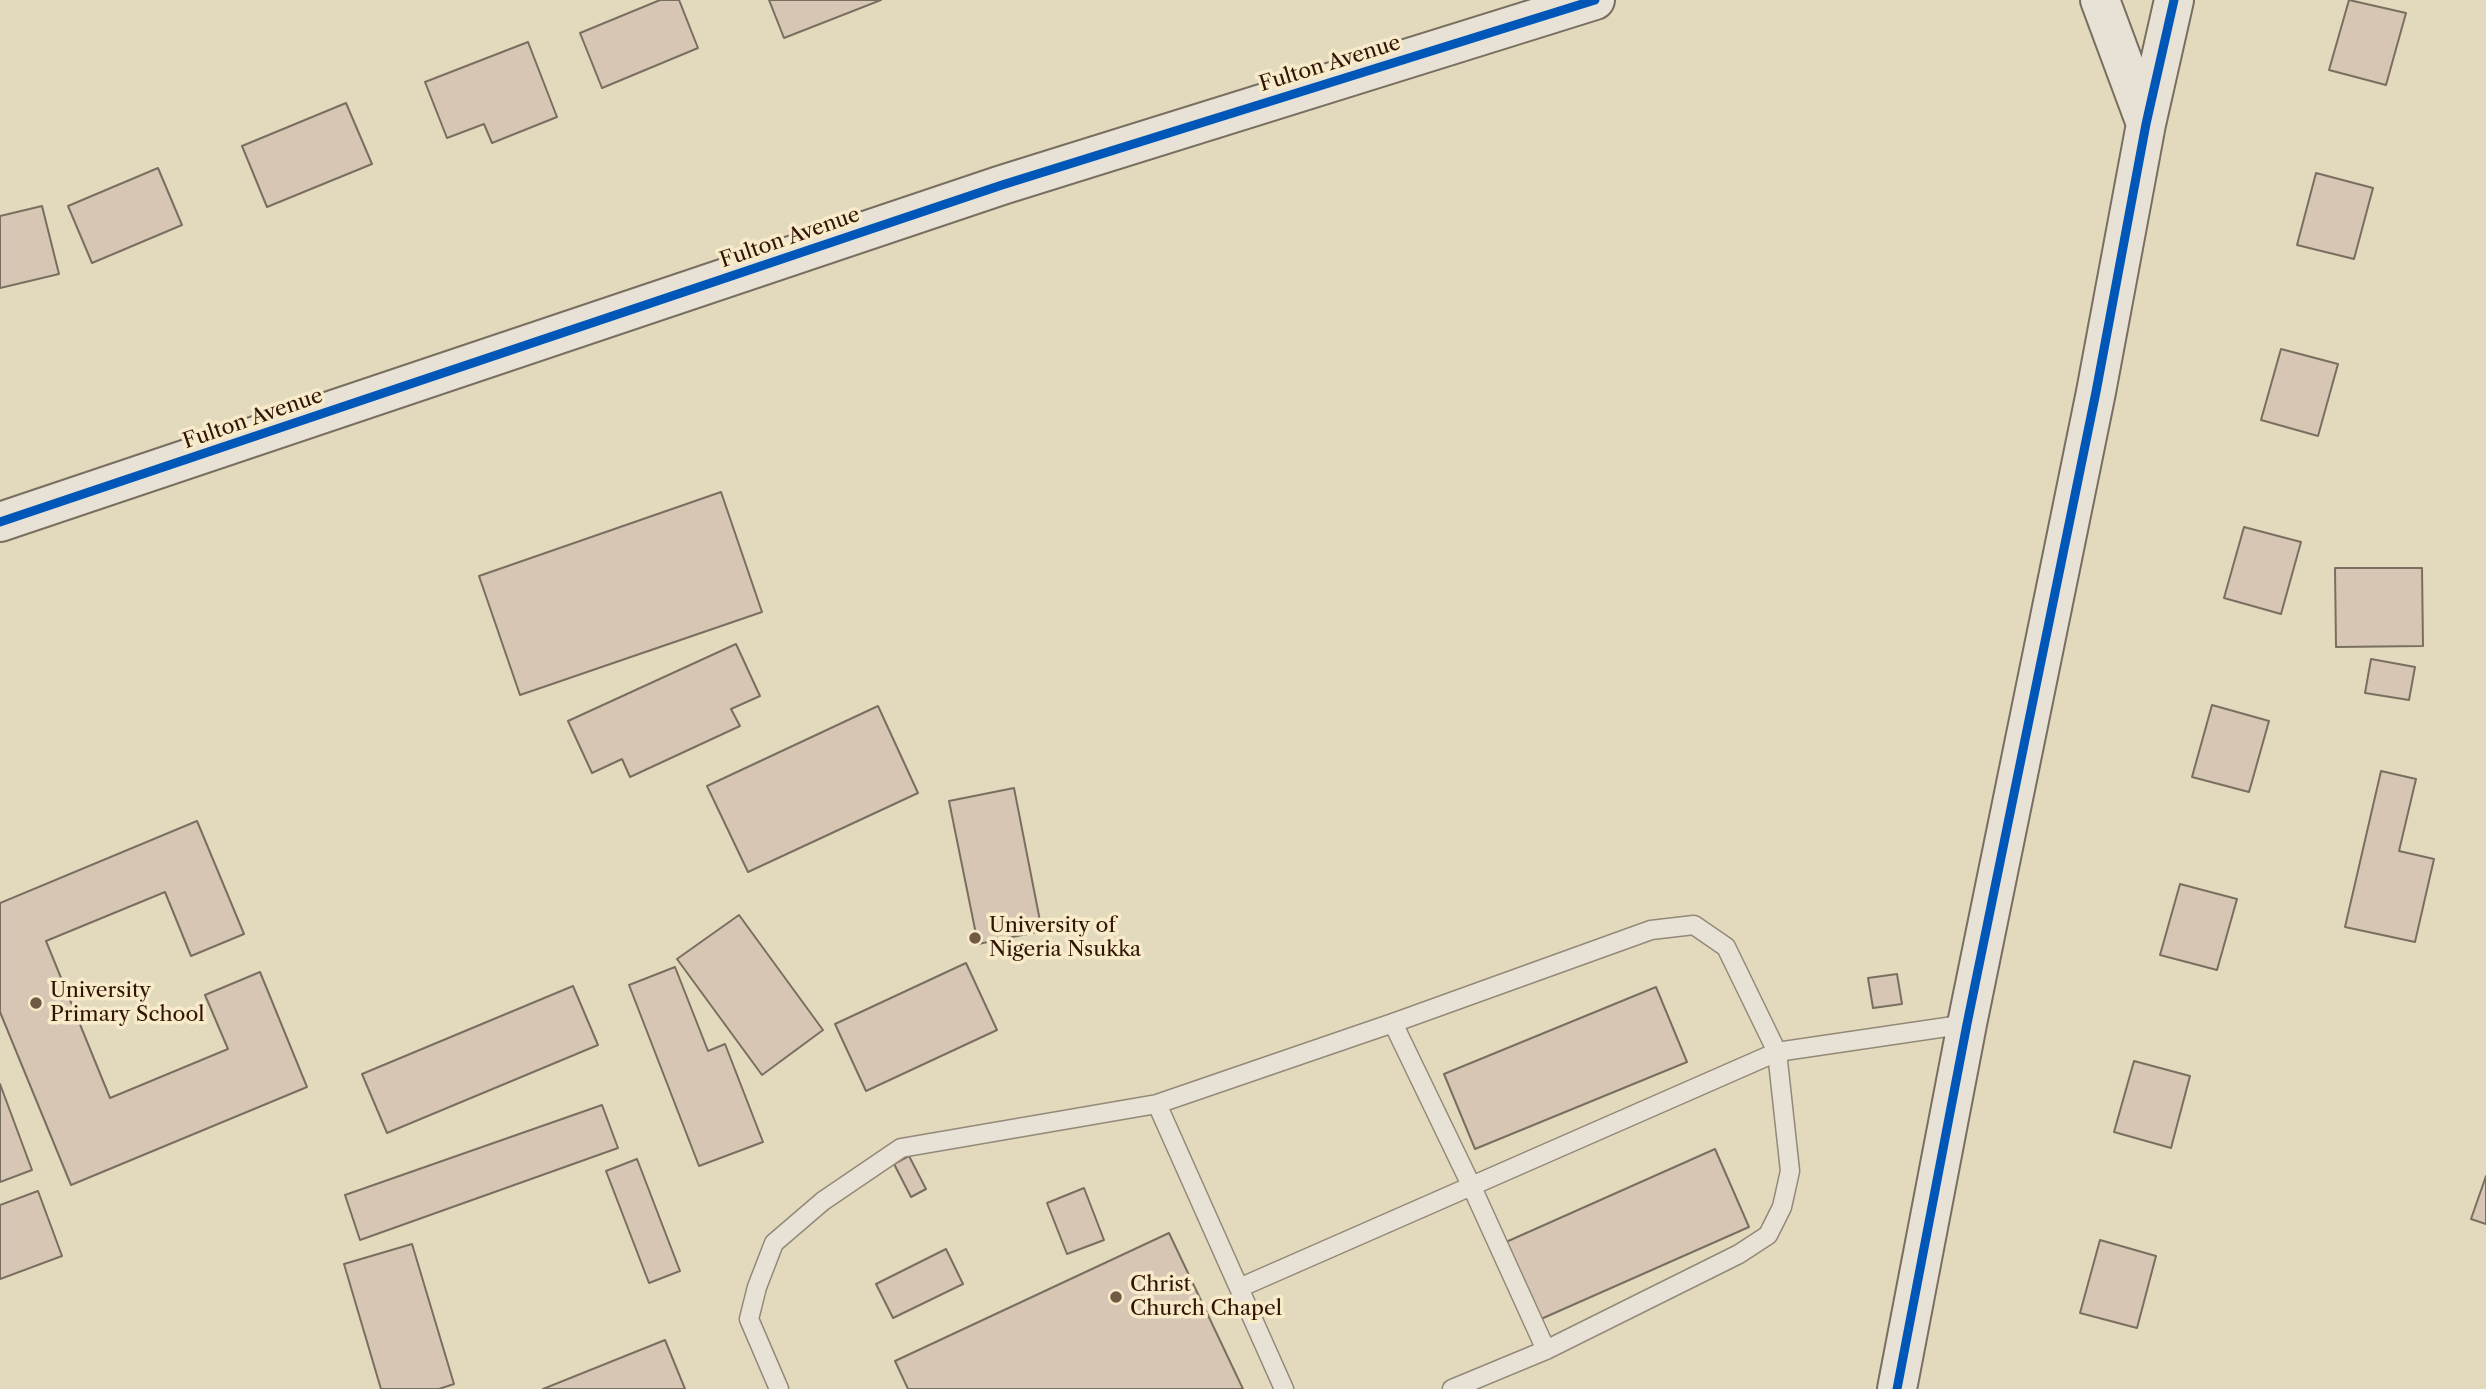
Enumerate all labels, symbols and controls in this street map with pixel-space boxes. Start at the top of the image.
street label: Fulton Avenue [1256,31,1404,97]
street label: Fulton Avenue [717,202,863,274]
street label: Fulton Avenue [180,383,326,455]
place label: University of Nigeria Nsukka [989,913,1141,963]
marker: University of Nigeria Nsukka [967,930,983,946]
place label: University Primary School [50,978,205,1028]
marker: University Primary School [28,995,44,1011]
place label: Christ Church Chapel [1130,1272,1282,1322]
marker: Christ Church Chapel [1108,1289,1124,1305]

